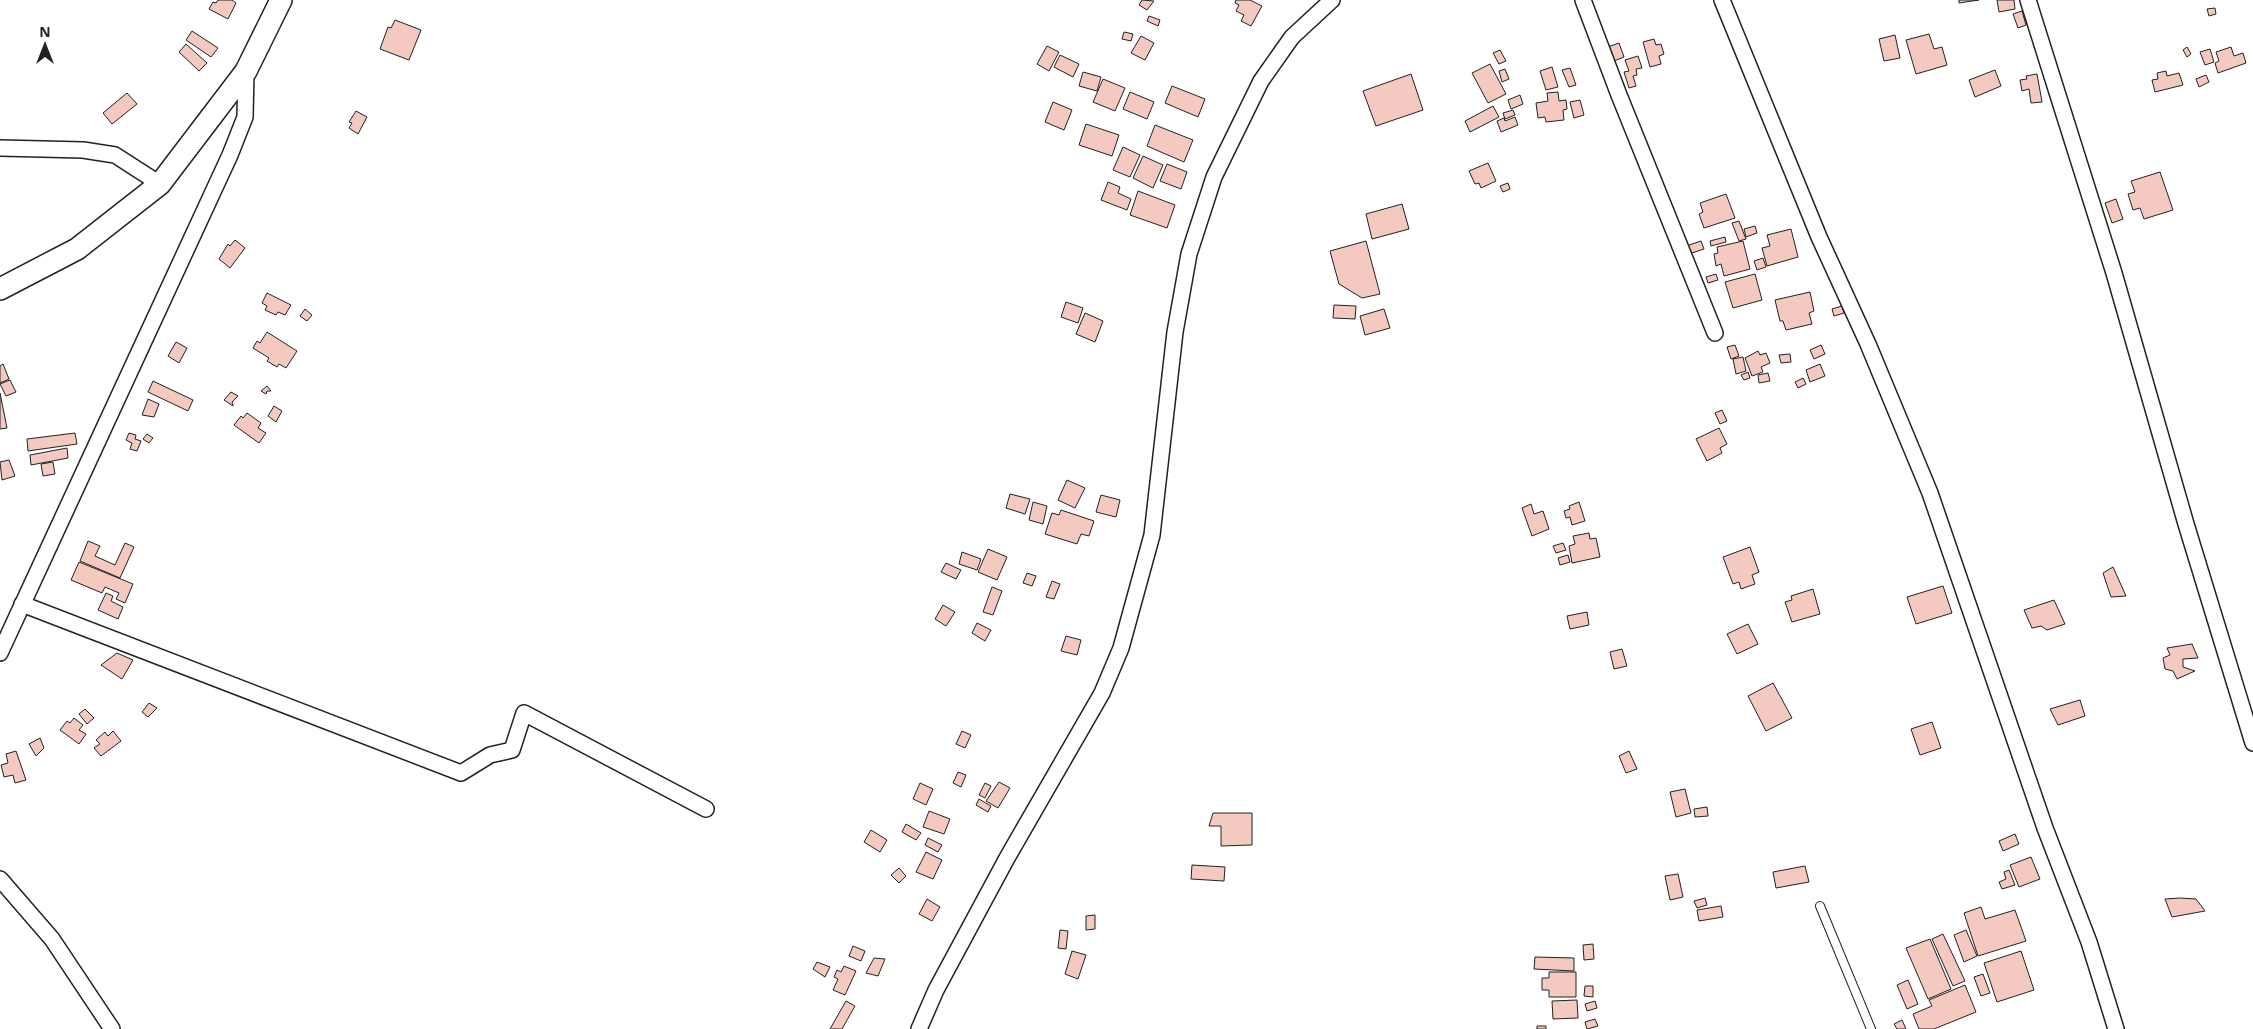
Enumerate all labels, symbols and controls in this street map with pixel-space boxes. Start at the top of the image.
north arrow [20,20,70,70]
text: N [39,22,51,41]

